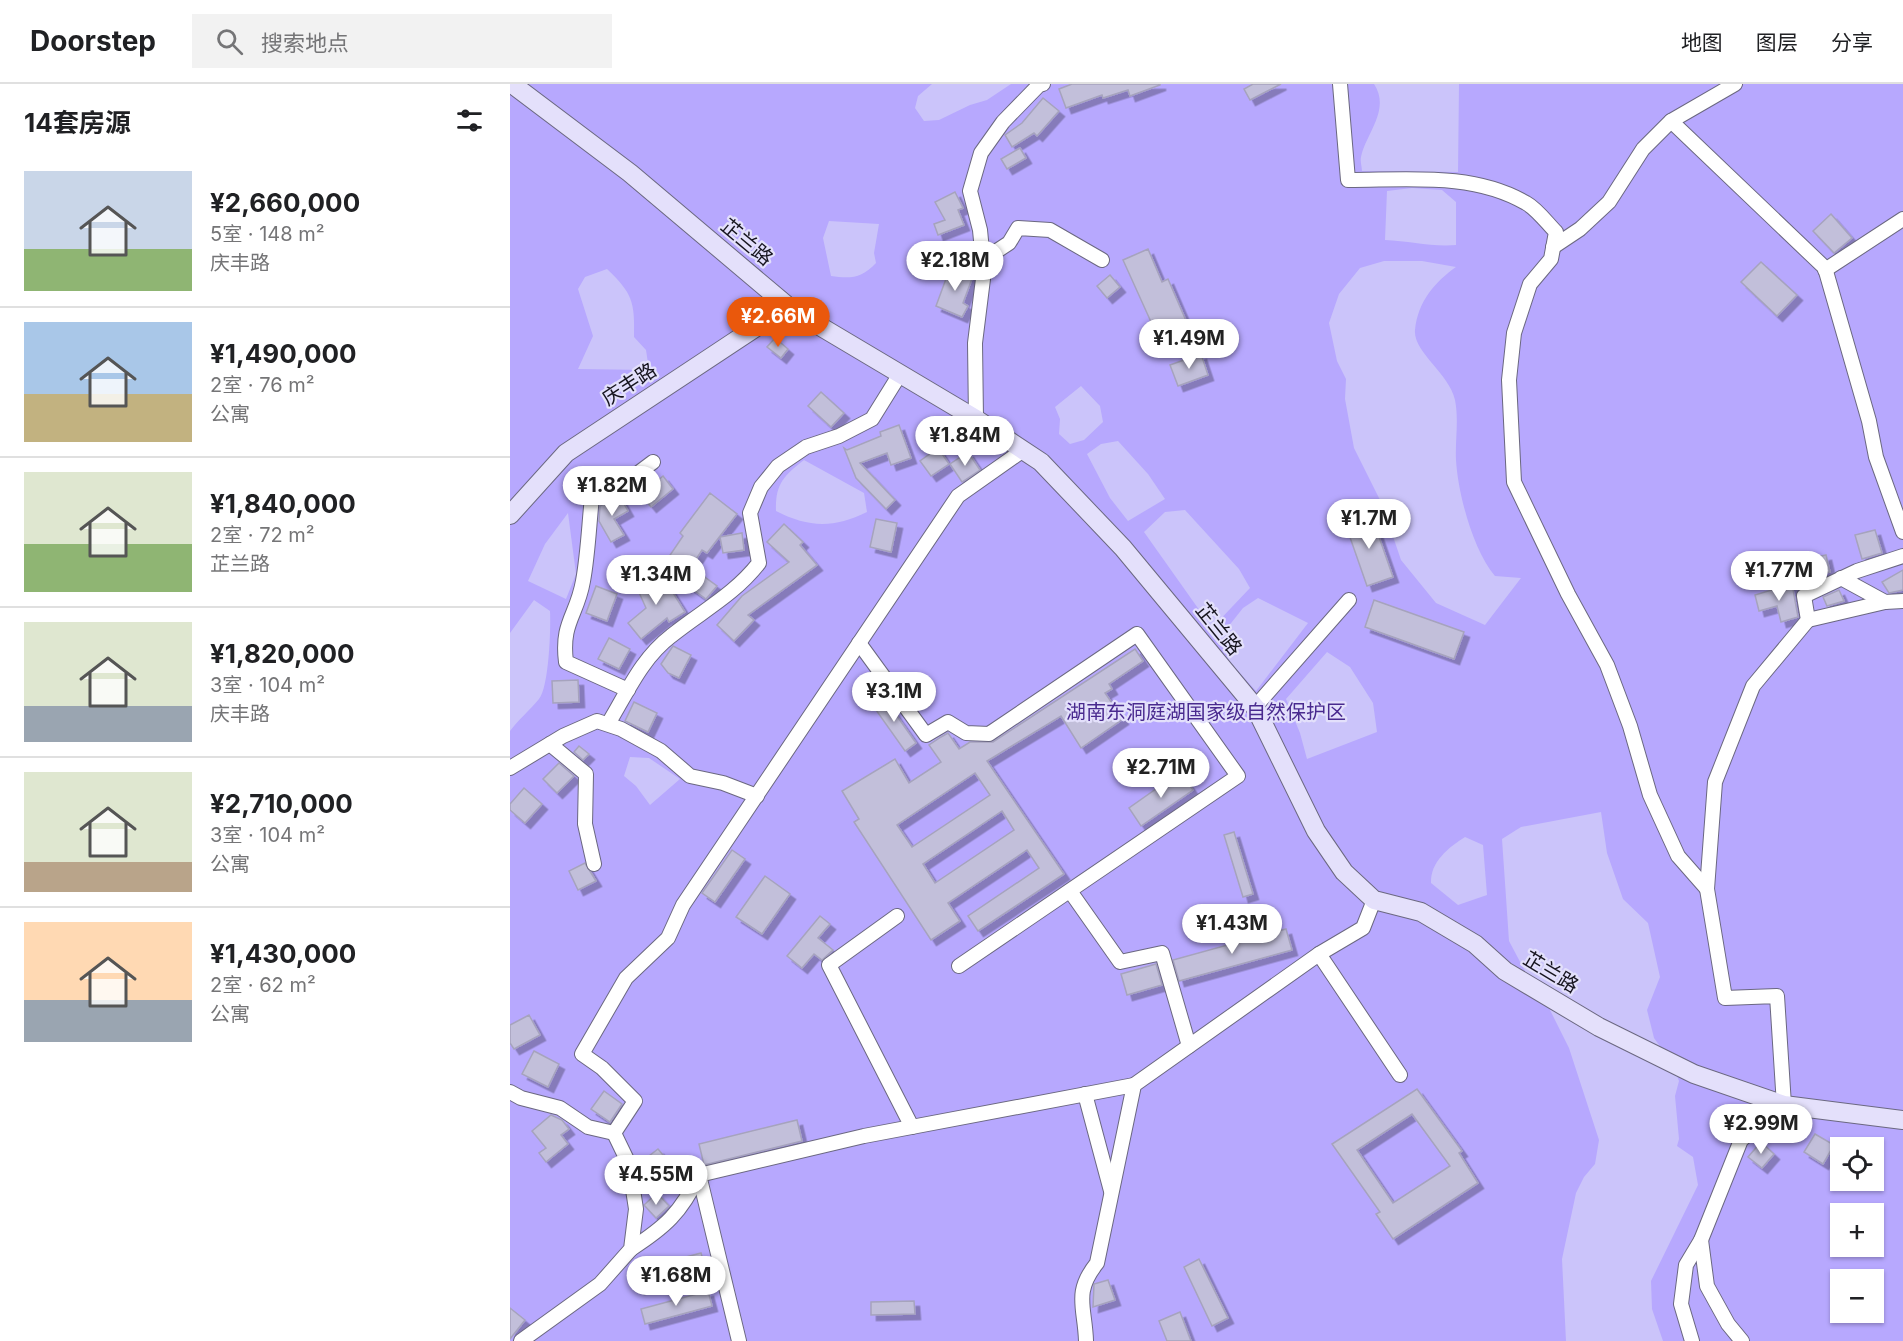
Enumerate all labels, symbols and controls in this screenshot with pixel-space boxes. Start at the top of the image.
search box [192,14,612,68]
text: Doorstep [30,24,156,58]
icon: search [213,25,246,58]
text: 搜索地点 [261,30,349,56]
text: 地图 [1681,30,1723,55]
text: 图层 [1756,30,1798,55]
text: 分享 [1831,30,1873,55]
icon: filters [453,104,486,137]
text: 14套房源 [24,107,131,138]
text: ¥2,660,000 [210,187,360,218]
icon: home [72,195,144,267]
street label: 芷兰路 [716,214,778,270]
text: 5室 · 148 m² [210,222,325,246]
pin: ¥2.18M [906,241,1004,292]
text: ¥2.18M [920,248,990,272]
text: 庆丰路 [210,251,270,275]
pin: ¥2.66M [729,297,827,348]
text: ¥2.66M [741,304,815,328]
pin: ¥1.49M [1140,319,1238,370]
text: ¥1.49M [1153,326,1225,350]
text: ¥1,490,000 [210,338,356,369]
icon: home [72,346,144,418]
street label: 庆丰路 [597,358,661,410]
text: 2室 · 76 m² [210,373,315,397]
text: 公寓 [210,402,250,426]
pin: ¥1.84M [916,416,1014,467]
text: ¥1.84M [929,423,1001,447]
pin: ¥1.82M [563,466,661,517]
text: ¥1.82M [577,473,647,497]
text: ¥1,840,000 [210,488,356,519]
icon: home [72,496,144,568]
pin: ¥1.7M [1327,499,1411,550]
text: ¥1.7M [1341,506,1397,530]
text: 2室 · 72 m² [210,523,315,547]
pin: ¥1.77M [1730,551,1828,602]
text: 芷兰路 [210,552,270,576]
pin: ¥1.34M [607,555,705,606]
text: ¥1.77M [1745,558,1813,582]
text: ¥1.34M [620,562,692,586]
street label: 芷兰路 [1191,598,1247,660]
text: ¥1,820,000 [210,638,355,669]
icon: home [72,646,144,718]
pin: ¥3.1M [852,672,936,723]
text: 3室 · 104 m² [210,673,325,697]
text: ¥3.1M [866,679,922,703]
park label: 湖南东洞庭湖国家级自然保护区 [1066,700,1346,724]
text: 庆丰路 [210,702,270,726]
pin: ¥2.71M [1112,748,1210,799]
text: ¥2.71M [1126,755,1196,779]
text: ¥2,710,000 [210,788,353,819]
icon: home [72,796,144,868]
text: 3室 · 104 m² [210,823,325,847]
text: 公寓 [210,852,250,876]
pin: ¥1.43M [1183,904,1281,955]
text: ¥1.43M [1196,911,1268,935]
text: ¥1,430,000 [210,938,356,969]
icon: home [72,946,144,1018]
street label: 芷兰路 [1519,946,1583,998]
text: 2室 · 62 m² [210,973,316,997]
text: 公寓 [210,1002,250,1026]
pin: ¥2.99M [1712,1104,1810,1155]
text: ¥2.99M [1723,1111,1799,1135]
map controls [1830,1137,1884,1323]
button: locate [1830,1137,1884,1191]
pin: ¥4.55M [607,1155,705,1206]
text: ¥4.55M [618,1162,694,1186]
button: + [1830,1203,1884,1257]
pin: ¥1.68M [627,1256,725,1307]
text: ¥1.68M [641,1263,711,1287]
button: − [1830,1269,1884,1323]

